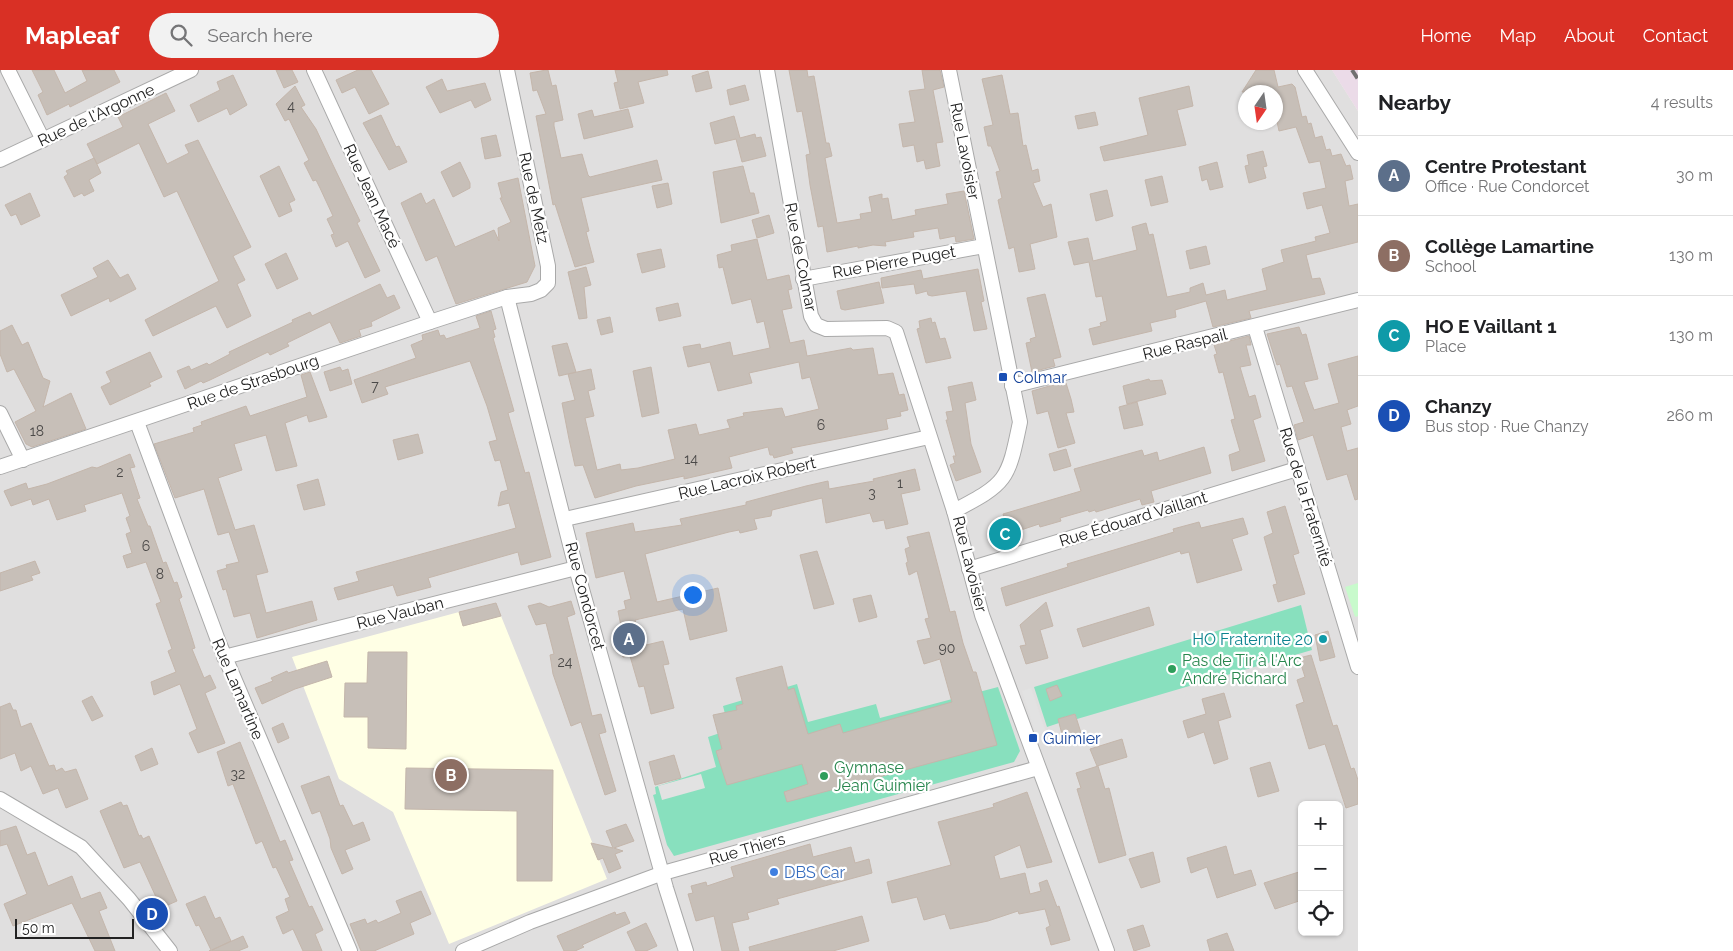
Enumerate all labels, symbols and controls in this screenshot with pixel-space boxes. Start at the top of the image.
search box [149,13,499,58]
text: Mapleaf [25,21,119,50]
icon: search [167,21,195,49]
text: Search here [207,24,313,46]
text: Home [1420,25,1471,46]
text: Map [1499,25,1536,46]
text: About [1564,25,1615,46]
text: Contact [1643,25,1708,46]
street label: Rue de l'Argonne [35,80,157,150]
north arrow [1238,85,1283,130]
text: Nearby [1378,90,1451,115]
text: 4 results [1651,93,1713,112]
house number: 4 [287,98,295,114]
street label: Rue Lavoisier [946,101,984,202]
street label: Rue Jean Macé [340,141,404,251]
street label: Rue de Metz [515,150,553,246]
text: Centre Protestant [1425,155,1587,177]
text: A [1389,166,1399,185]
text: 30 m [1676,166,1713,185]
text: Office · Rue Condorcet [1425,177,1589,196]
street label: Rue de Colmar [781,201,821,313]
text: Collège Lamartine [1425,235,1594,257]
street label: Rue Pierre Puget [831,242,958,282]
text: B [1389,246,1399,265]
text: 130 m [1669,246,1713,265]
text: School [1425,257,1476,276]
text: HO E Vaillant 1 [1425,315,1557,337]
street label: Rue Raspail [1141,324,1230,364]
text: C [1389,326,1399,345]
text: 130 m [1669,326,1713,345]
text: Place [1425,337,1466,356]
street label: Rue de Strasbourg [185,351,321,413]
place label: Colmar [1013,368,1067,387]
marker: Colmar [997,371,1009,383]
house number: 7 [371,378,379,394]
text: Chanzy [1425,395,1492,417]
text: D [1388,406,1400,425]
text: 260 m [1666,406,1713,425]
house number: 6 [817,417,825,433]
text: Bus stop · Rue Chanzy [1425,417,1589,436]
house number: 18 [30,423,44,439]
street label: Rue de la Fraternité [1276,425,1336,569]
house number: 14 [684,451,698,467]
street label: Rue Lacroix Robert [676,453,818,503]
house number: 2 [116,464,124,480]
house number: 1 [897,475,903,491]
house number: 3 [868,485,876,501]
street label: Rue Édouard Vaillant [1056,486,1210,551]
street label: Rue Lavoisier [949,514,991,614]
pin: C [989,515,1021,553]
house number: 6 [142,538,150,554]
street label: Rue Condorcet [561,540,609,653]
house number: 8 [156,566,164,582]
your location [680,582,706,608]
street label: Rue Vauban [355,593,445,633]
pin: A [613,620,645,658]
place label: HO Fraternite 20 [1192,630,1313,649]
marker: HO Fraternite 20 [1317,633,1329,645]
street label: Rue Lamartine [208,636,268,742]
house number: 90 [939,640,955,656]
place label: Pas de Tir à l'Arc André Richard [1182,651,1302,688]
house number: 24 [558,654,573,670]
marker: Pas de Tir à l'Arc André Richard [1166,663,1178,675]
place label: Guimier [1043,729,1101,748]
marker: Guimier [1027,732,1039,744]
pin: B [435,756,467,794]
place label: Gymnase Jean Guimier [834,758,931,795]
house number: 32 [231,766,245,782]
marker: Gymnase Jean Guimier [818,770,830,782]
map controls [1298,801,1343,936]
button: + [1298,801,1343,846]
street label: Rue Thiers [707,829,787,869]
button: − [1298,846,1343,891]
place label: DBS Car [784,863,846,882]
marker: DBS Car [768,866,780,878]
button: locate [1298,891,1343,936]
pin: D [136,895,168,933]
scale bar [15,916,134,939]
text: 50 m [22,920,55,936]

